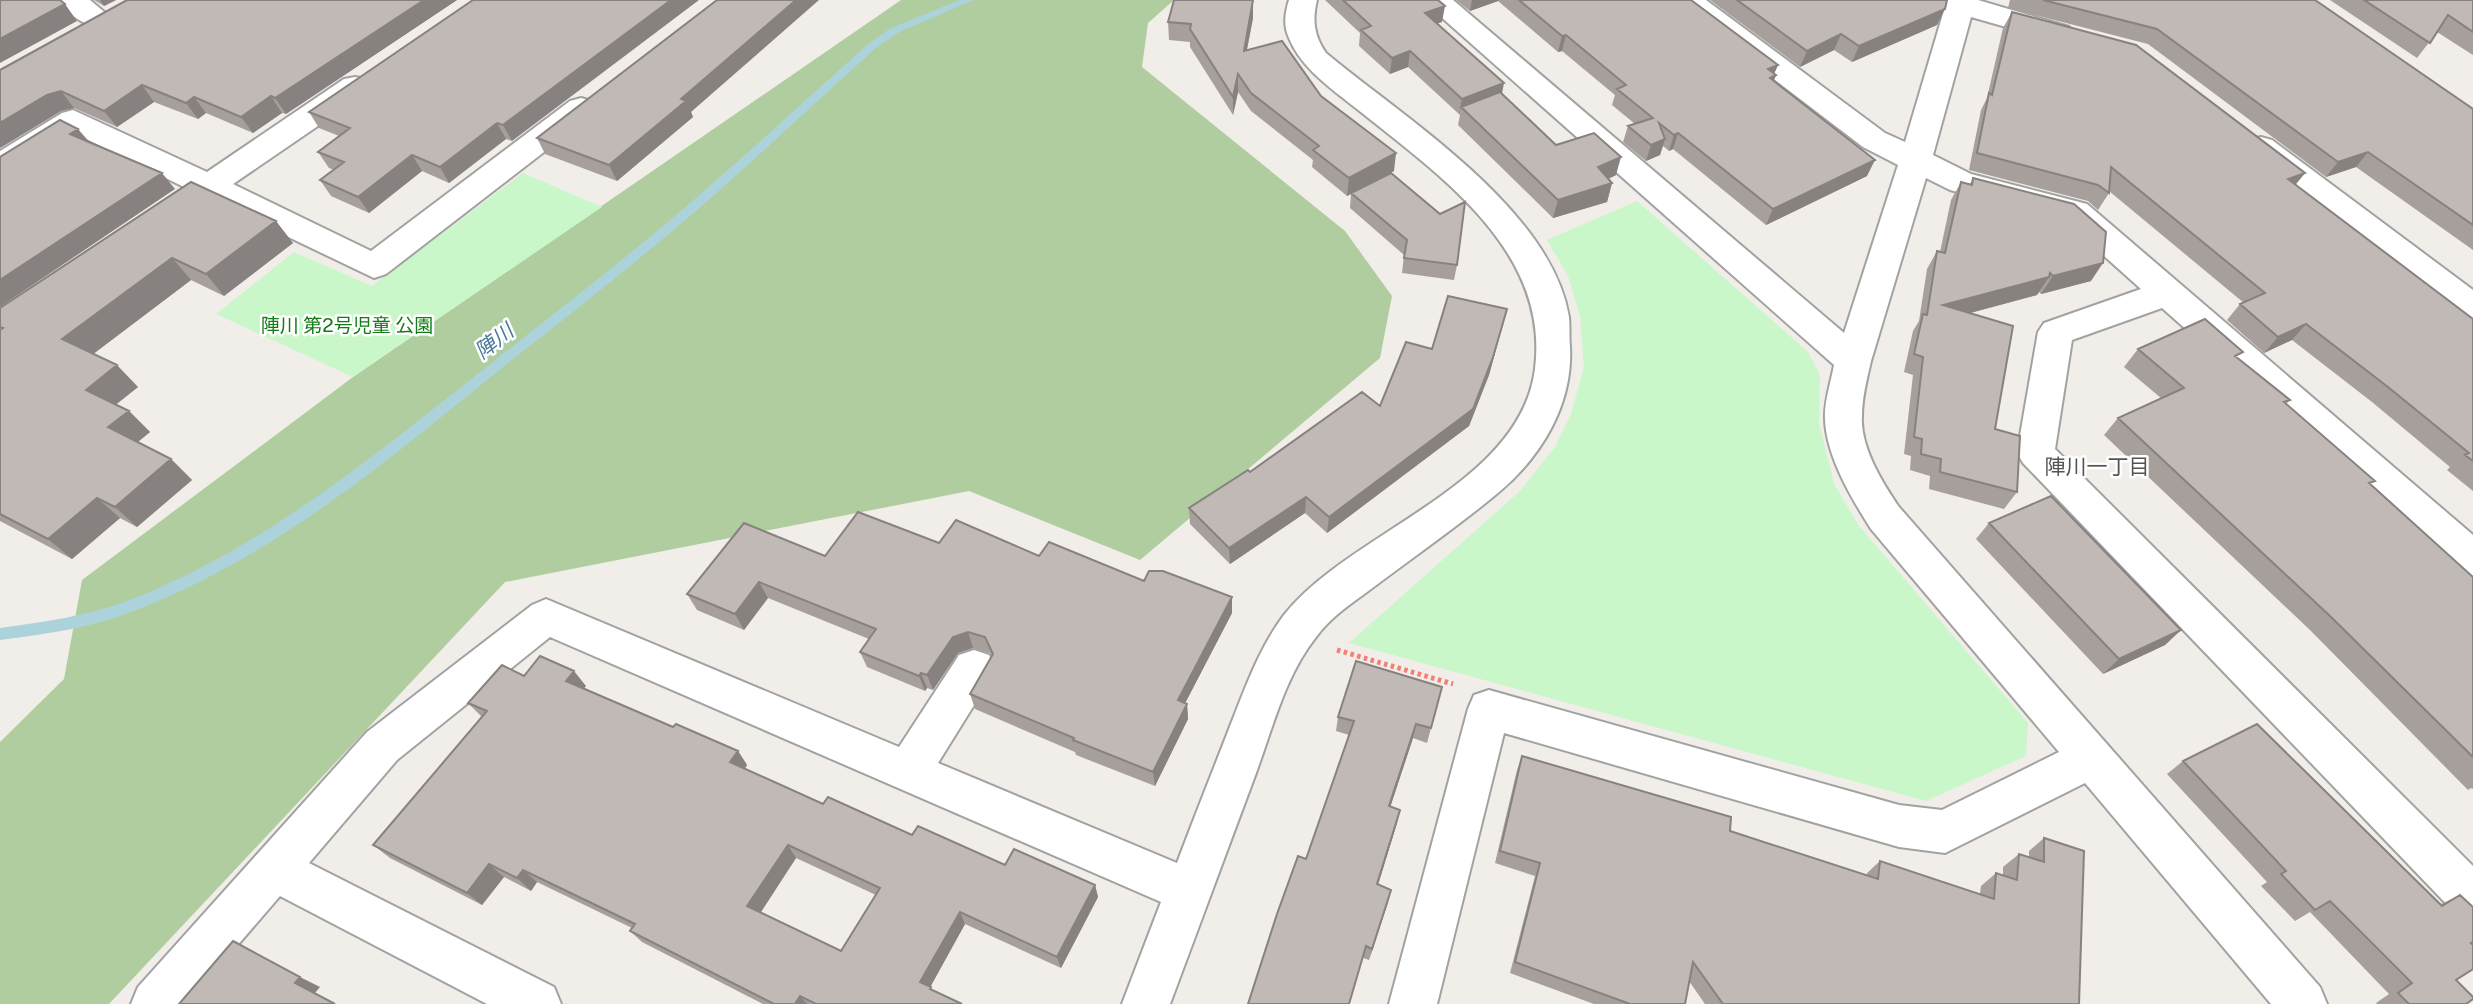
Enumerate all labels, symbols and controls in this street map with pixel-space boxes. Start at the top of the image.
park label: 陣川 第2号児童 公園 [261,314,433,336]
water label: 陣川 [470,317,520,364]
district label: 陣川一丁目 [2045,454,2150,479]

